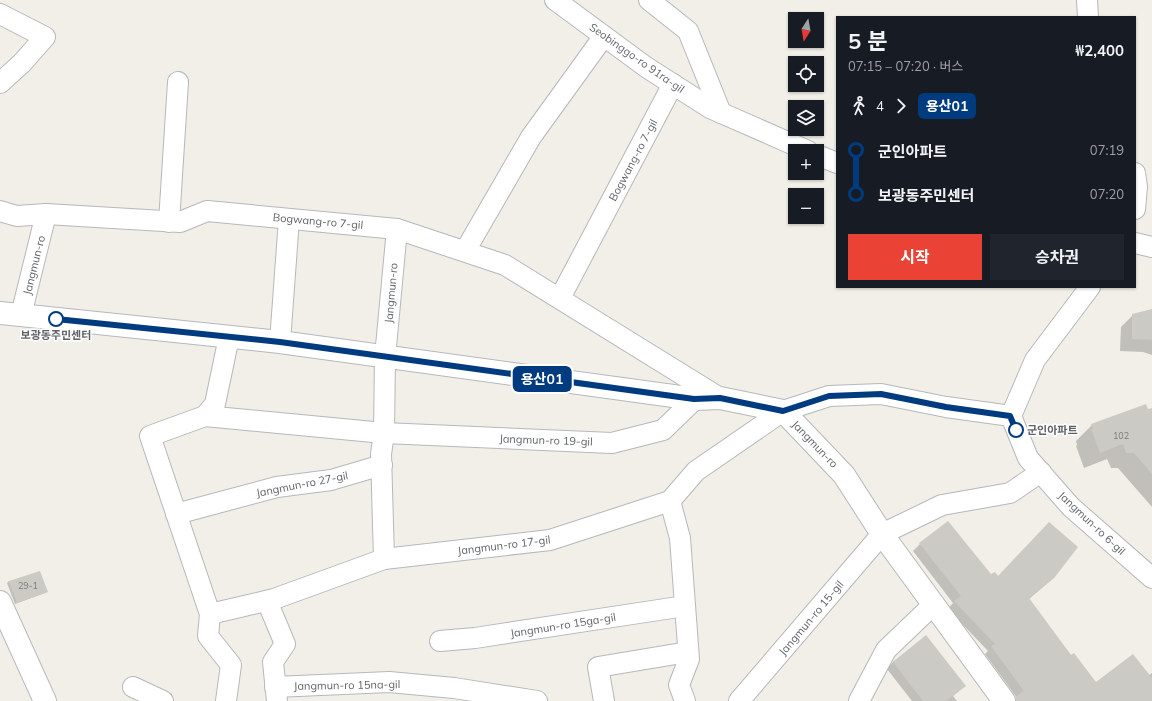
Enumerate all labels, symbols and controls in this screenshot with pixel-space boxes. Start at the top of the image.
north arrow [788,12,824,48]
map controls [788,12,824,224]
street label: Seobinggo-ro 91ra-gil [587,20,687,96]
text: 5 분 [848,27,887,55]
text: ₩2,400 [1075,41,1124,60]
button: locate [788,56,824,92]
text: 07:15 – 07:20 · 버스 [848,58,963,74]
icon: walk [848,95,870,117]
icon: forward [890,95,912,117]
text: 용산01 [926,97,968,115]
text: 4 [876,98,884,114]
button: layers [788,100,824,136]
street label: Bogwang-ro 7-gil [606,117,660,203]
text: 군인아파트 [878,142,947,161]
text: 07:19 [1090,142,1124,158]
button: + [788,144,824,180]
text: 보광동주민센터 [878,186,975,205]
text: 07:20 [1090,186,1124,202]
button: − [788,188,824,224]
street label: Bogwang-ro 7-gil [272,210,364,232]
street label: Jangmun-ro [20,234,48,296]
button: 시작 [848,234,982,280]
button: 승차권 [990,234,1124,280]
street label: Jangmun-ro [381,262,401,324]
marker: 보광동주민센터 [48,311,64,327]
place label: 보광동주민센터 [21,328,91,342]
line badge: 용산01 [514,366,570,392]
text: 용산01 [521,370,563,388]
street label: Jangmun-ro [789,417,841,471]
marker: 군인아파트 [1008,422,1024,438]
place label: 군인아파트 [1027,423,1078,437]
house number: 102 [1113,430,1129,441]
street label: Jangmun-ro 19-gil [499,431,593,449]
street label: Jangmun-ro 27-gil [255,468,349,500]
street label: Jangmun-ro 6-gil [1055,488,1129,558]
street label: Jangmun-ro 17-gil [457,532,551,558]
street label: Jangmun-ro 15-gil [776,578,846,658]
house number: 29-1 [18,580,38,591]
street label: Jangmun-ro 15ga-gil [509,610,617,640]
street label: Jangmun-ro 15na-gil [294,677,400,693]

